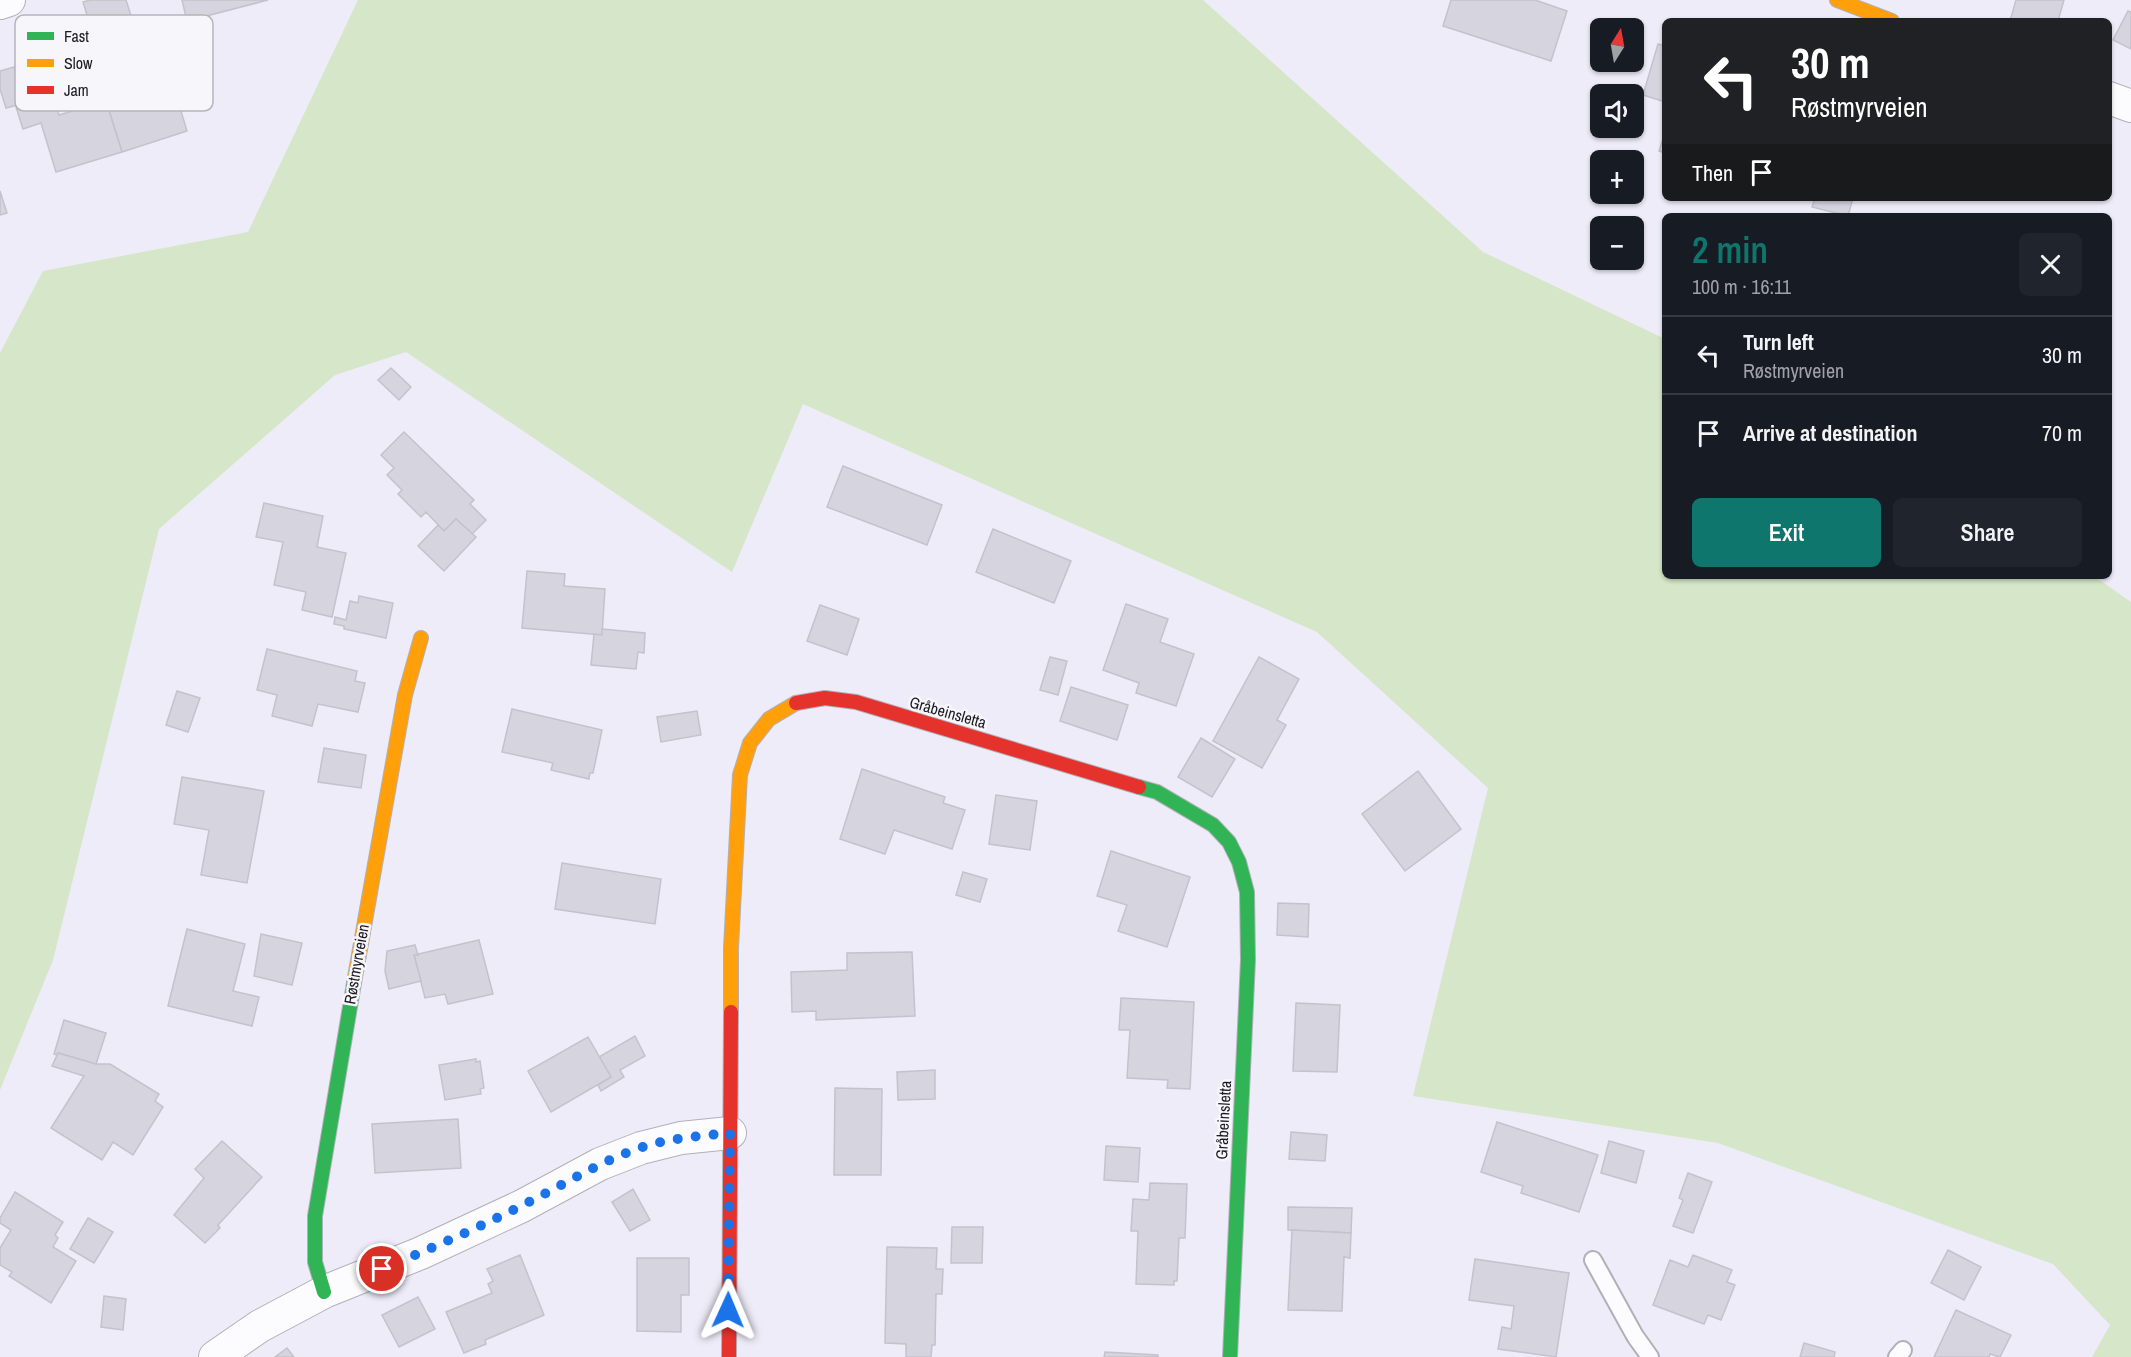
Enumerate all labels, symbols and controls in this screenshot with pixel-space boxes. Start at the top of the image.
legend [15,15,213,111]
north arrow [1590,18,1644,72]
map controls [1590,18,1644,270]
text: Fast [64,25,89,47]
text: 30 m [1791,35,1870,91]
icon: left [1692,42,1770,120]
text: Slow [64,52,93,74]
text: Jam [64,79,89,101]
button: sound [1590,84,1644,138]
text: Røstmyrveien [1791,89,1928,125]
button: + [1590,150,1644,204]
icon: arrive [1745,156,1778,189]
text: Then [1692,158,1733,188]
button: − [1590,216,1644,270]
text: 2 min [1692,226,1768,274]
button: close [2019,233,2082,296]
text: 100 m · 16:11 [1692,273,1791,300]
text: Turn left [1743,327,1814,357]
icon: left [1692,339,1725,372]
text: 30 m [2042,340,2082,370]
text: Røstmyrveien [1743,357,1844,384]
icon: arrive [1692,417,1725,450]
text: Arrive at destination [1743,418,1917,448]
text: 70 m [2042,418,2082,448]
button: Exit [1692,498,1881,567]
button: Share [1893,498,2082,567]
street label: Gråbeinsletta [907,691,990,734]
street label: Røstmyrveien [338,922,374,1006]
street label: Gråbeinsletta [1210,1079,1236,1160]
pin [356,1243,407,1294]
icon: arrive [365,1252,398,1285]
position arrow [696,1278,760,1342]

